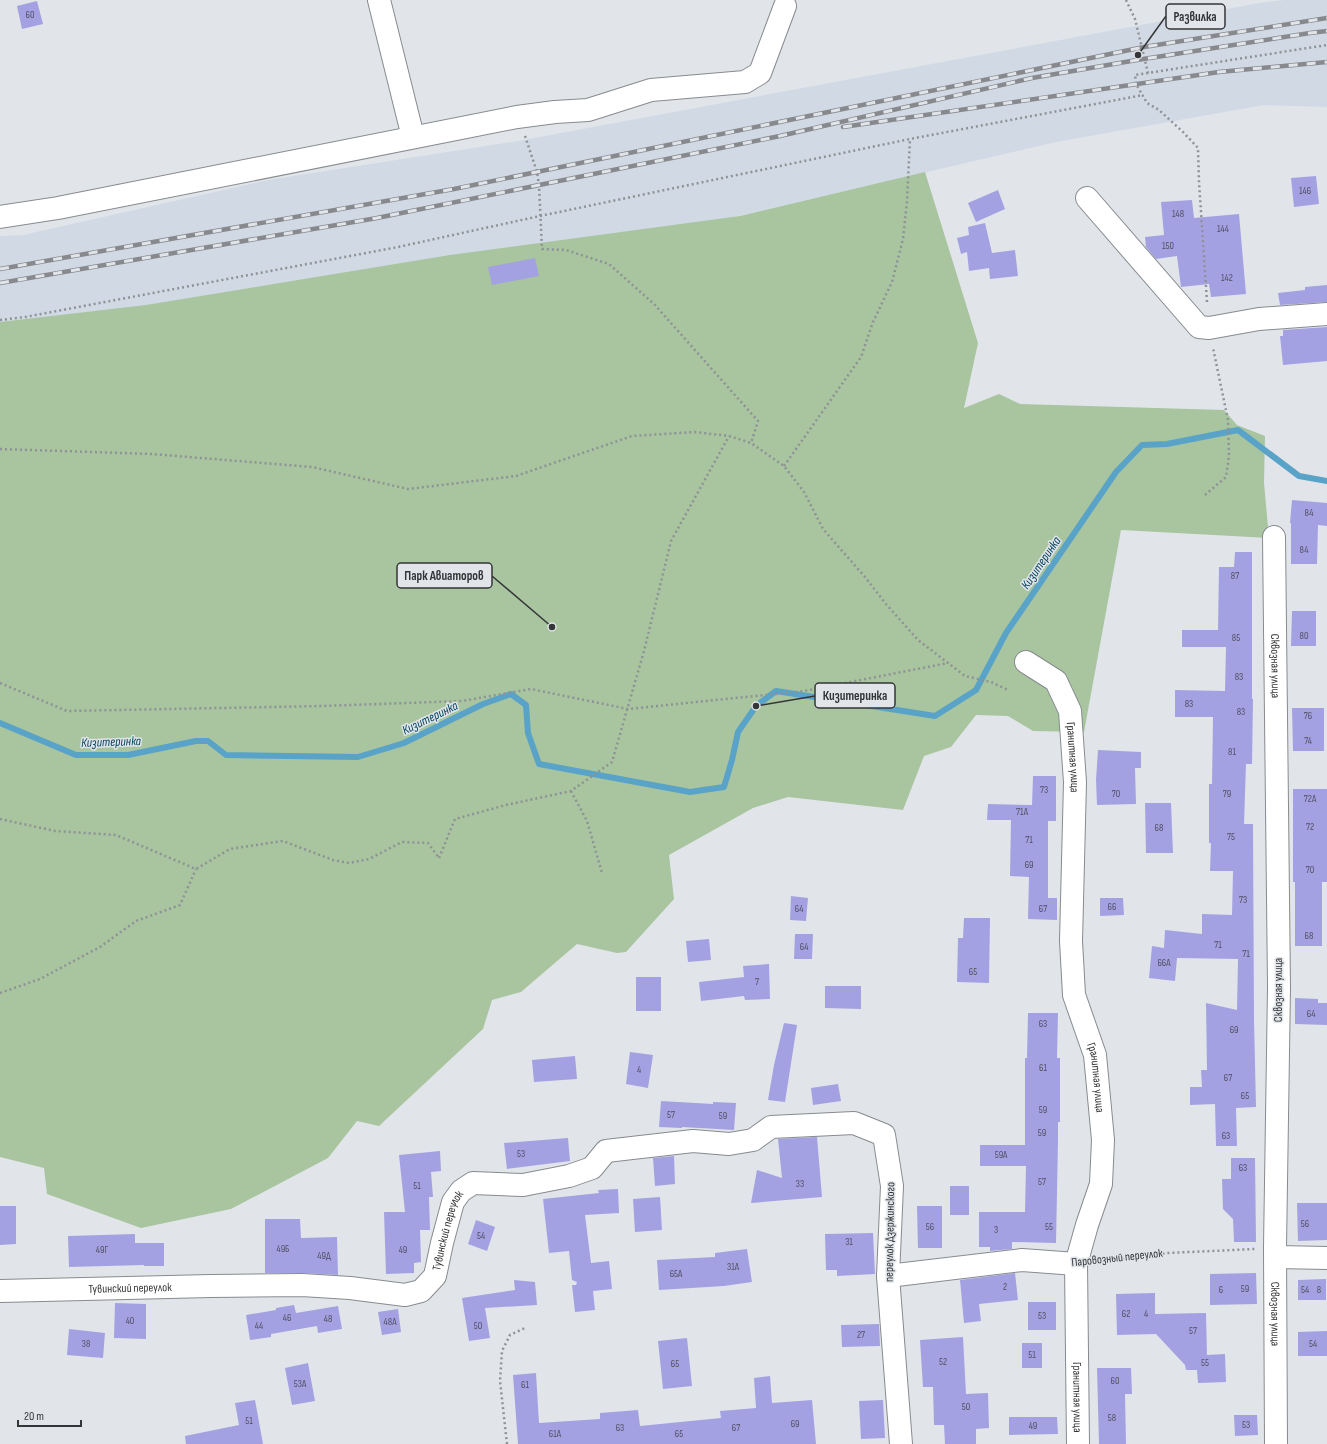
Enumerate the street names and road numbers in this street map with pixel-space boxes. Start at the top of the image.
street label: Сквозная улица [1268,634,1283,699]
street label: Гранитная улица [1063,722,1083,793]
street label: Сквозная улица [1271,957,1286,1022]
street label: Гранитная улица [1084,1040,1108,1114]
street label: переулок Дзержинского [882,1182,898,1282]
street label: Тувинский переулок [429,1187,467,1272]
street label: Паровозный переулок [1071,1246,1164,1270]
street label: Тувинский переулок [88,1279,172,1296]
street label: Сквозная улица [1268,1282,1283,1347]
street label: Гранитная улица [1070,1362,1085,1433]

